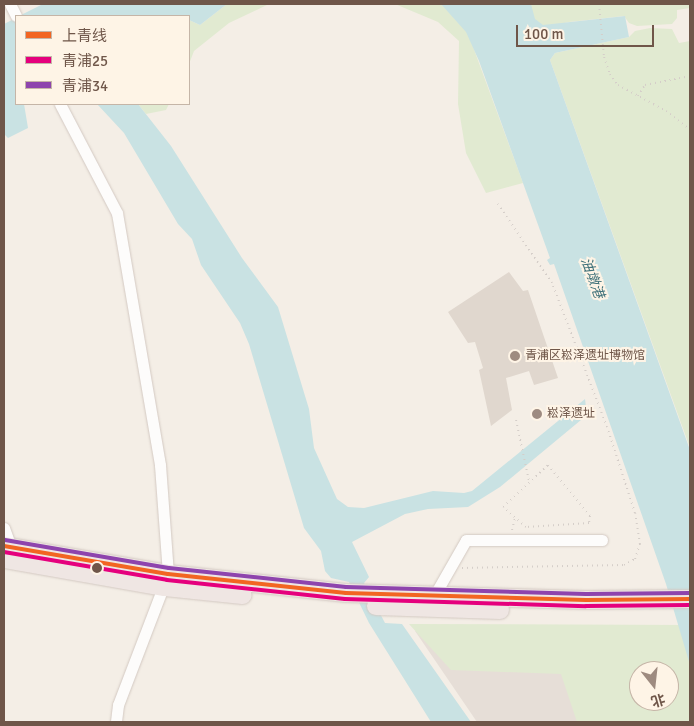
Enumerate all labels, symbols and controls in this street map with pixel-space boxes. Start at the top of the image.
legend [15,15,190,105]
scale bar [519,15,656,47]
text: 100 m [524,25,564,43]
text: 上青线 [62,27,107,45]
text: 青浦25 [62,52,108,70]
text: 青浦34 [62,77,108,95]
water label: 油墩港 [577,255,607,301]
place label: 青浦区崧泽遗址博物馆 [525,349,645,363]
marker: 青浦区崧泽遗址博物馆 [509,350,521,362]
place label: 崧泽遗址 [547,407,595,421]
marker: 崧泽遗址 [531,408,543,420]
unlabelled marker [92,563,102,573]
north arrow [629,661,679,711]
text: 北 [649,690,667,710]

